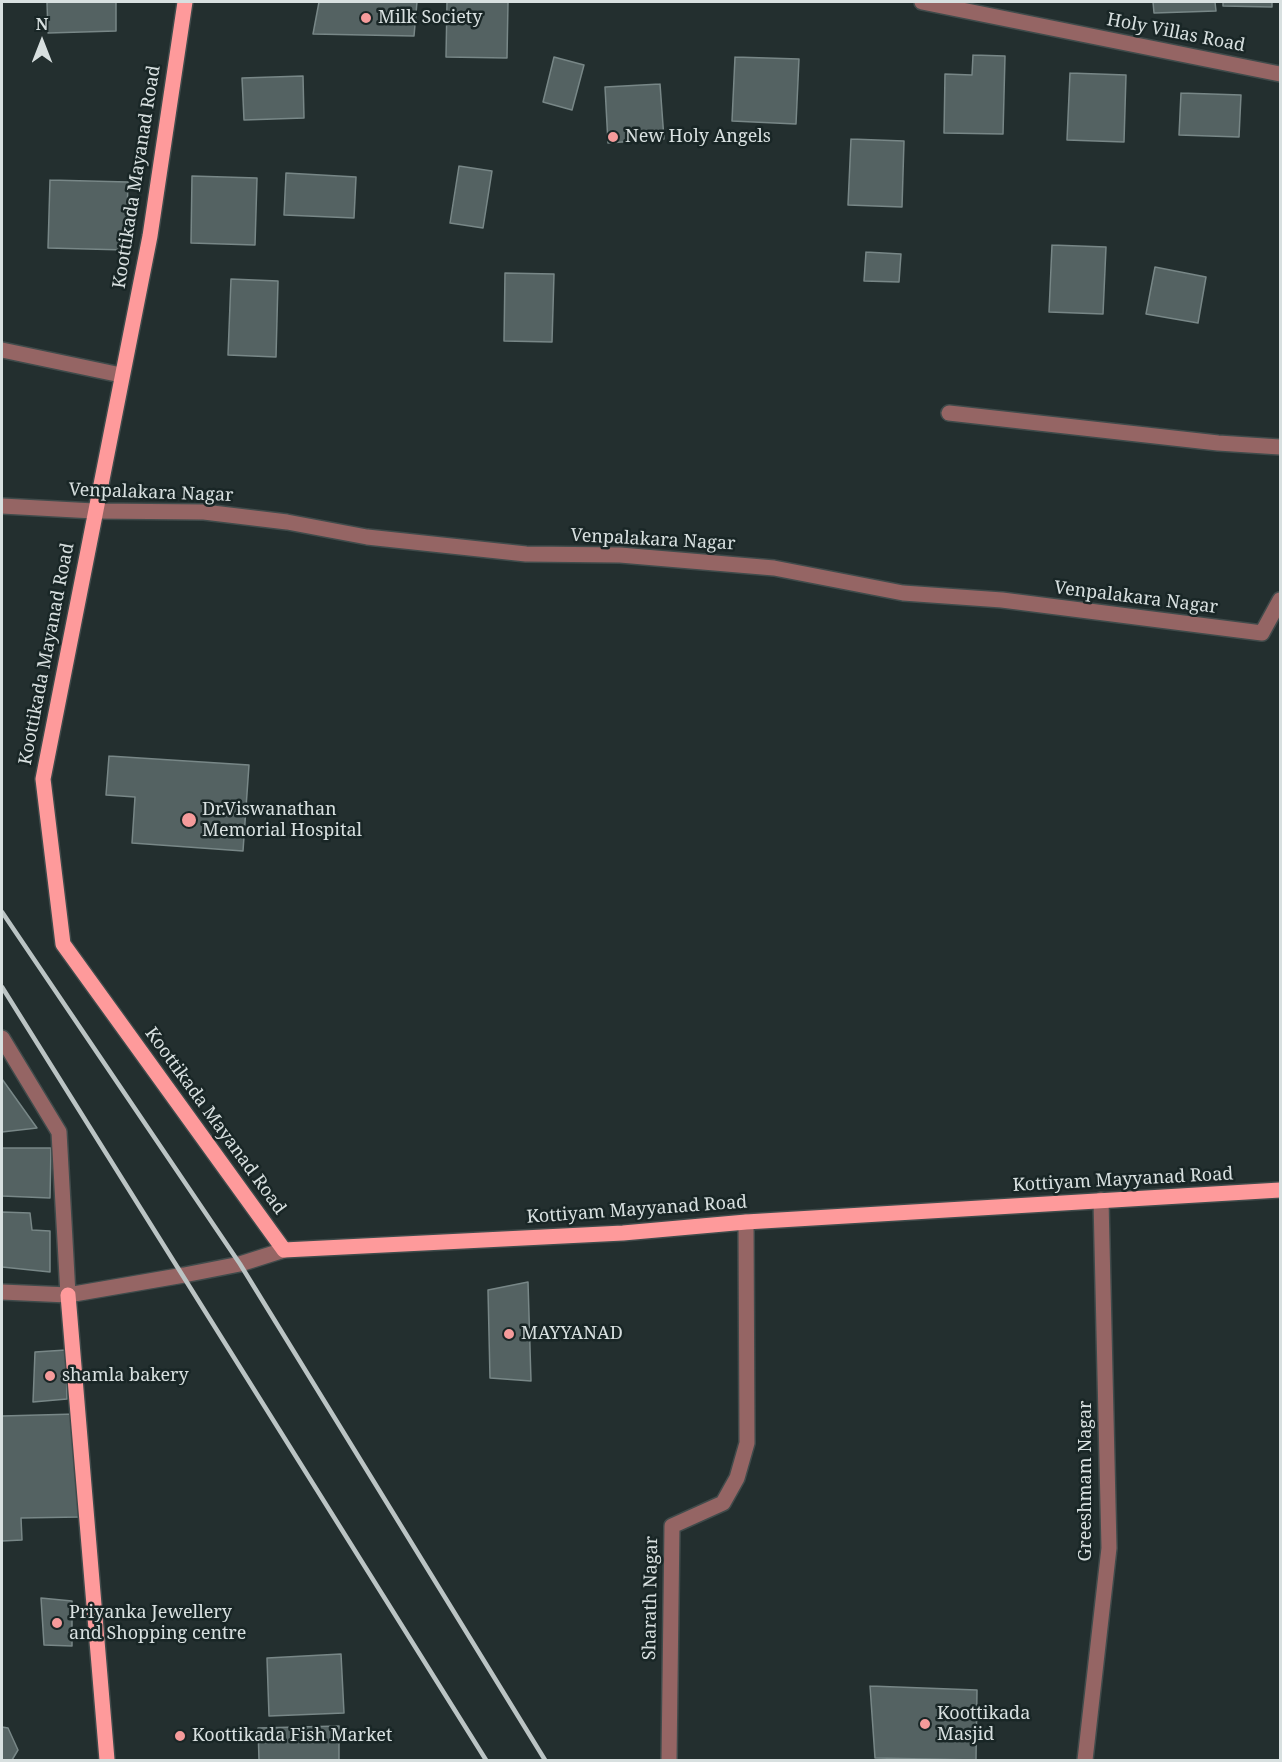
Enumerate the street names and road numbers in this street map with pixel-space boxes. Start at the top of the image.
street label: Holy Villas Road [1105,9,1247,57]
street label: Koottikada Mayanad Road [109,64,165,290]
street label: Venpalakara Nagar [68,479,234,507]
street label: Venpalakara Nagar [570,525,736,555]
street label: Koottikada Mayanad Road [15,541,79,767]
street label: Venpalakara Nagar [1053,577,1219,619]
street label: Koottikada Mayanad Road [140,1023,290,1219]
street label: Kottiyam Mayyanad Road [1012,1163,1234,1197]
street label: Kottiyam Mayyanad Road [526,1192,748,1228]
street label: Greeshmam Nagar [1075,1400,1097,1562]
street label: Sharath Nagar [639,1536,663,1660]

